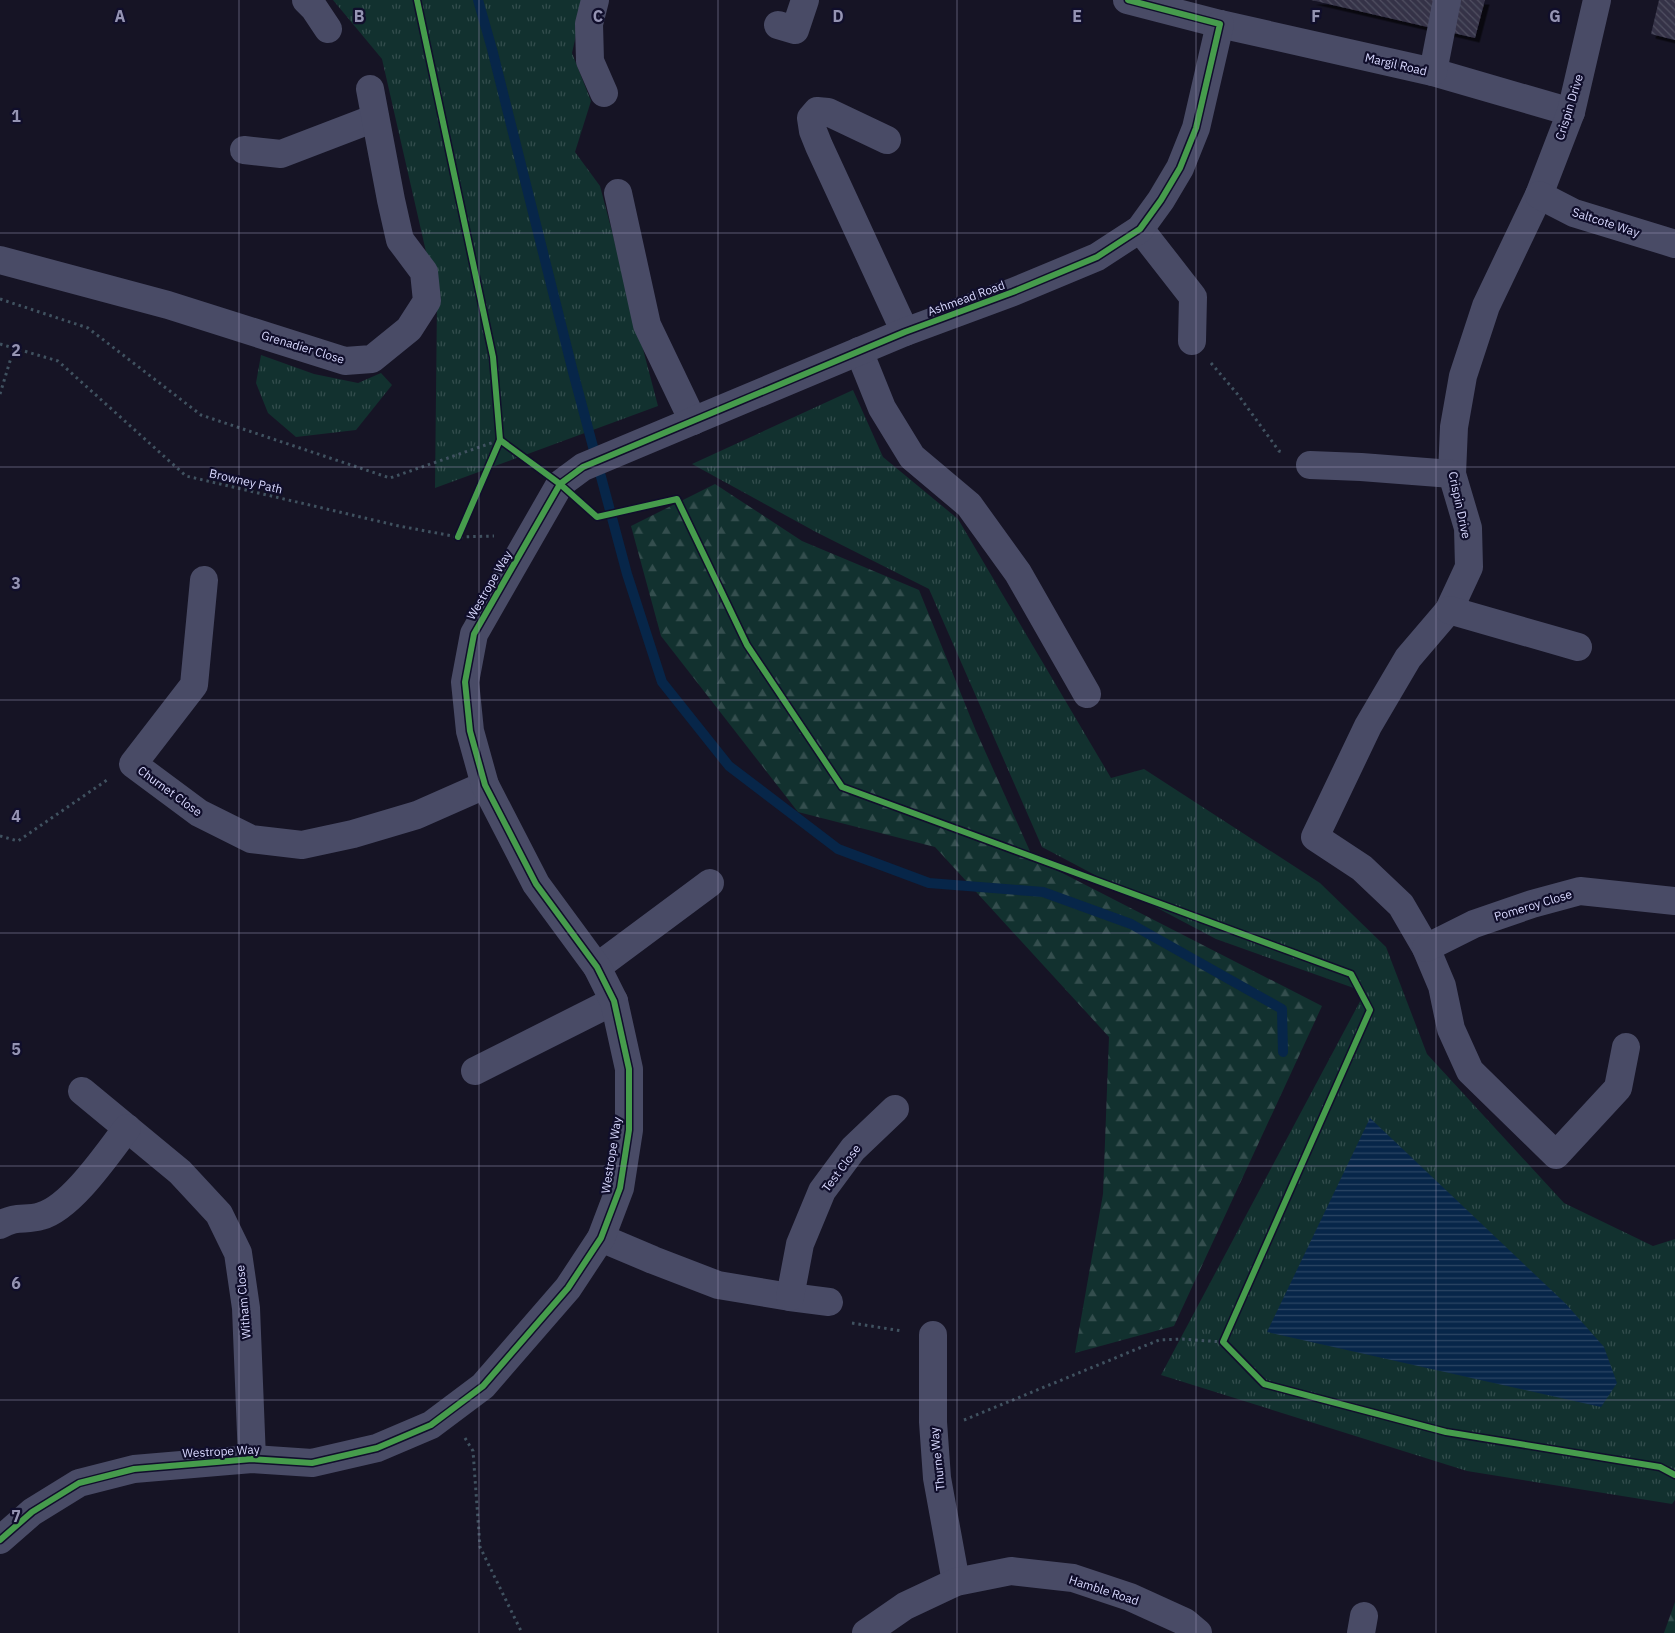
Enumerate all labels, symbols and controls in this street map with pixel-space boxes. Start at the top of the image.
text: A [115,6,126,26]
text: B [354,6,365,26]
text: C [593,6,603,26]
text: D [832,6,844,26]
text: E [1072,6,1082,26]
text: F [1311,6,1321,26]
text: G [1549,6,1561,26]
street label: Margil Road [1363,50,1429,78]
street label: Crispin Drive [1552,72,1586,142]
text: 1 [11,106,21,126]
street label: Saltcote Way [1570,204,1642,240]
street label: Ashmead Road [925,277,1007,319]
street label: Grenadier Close [260,327,347,367]
text: 2 [11,340,21,360]
street label: Browney Path [208,465,284,497]
street label: Crispin Drive [1446,470,1475,540]
street label: Westrope Way [463,548,515,622]
text: 3 [11,573,21,593]
street label: Churnet Close [135,763,205,820]
text: 4 [11,806,21,826]
street label: Pomeroy Close [1492,886,1574,924]
text: 5 [11,1039,21,1059]
street label: Westrope Way [598,1116,624,1194]
street label: Test Close [818,1141,864,1195]
street label: Witham Close [232,1264,254,1340]
text: 6 [11,1273,21,1293]
street label: Thurne Way [926,1426,948,1492]
street label: Westrope Way [182,1441,260,1461]
text: 7 [11,1506,21,1526]
street label: Hamble Road [1067,1572,1141,1608]

